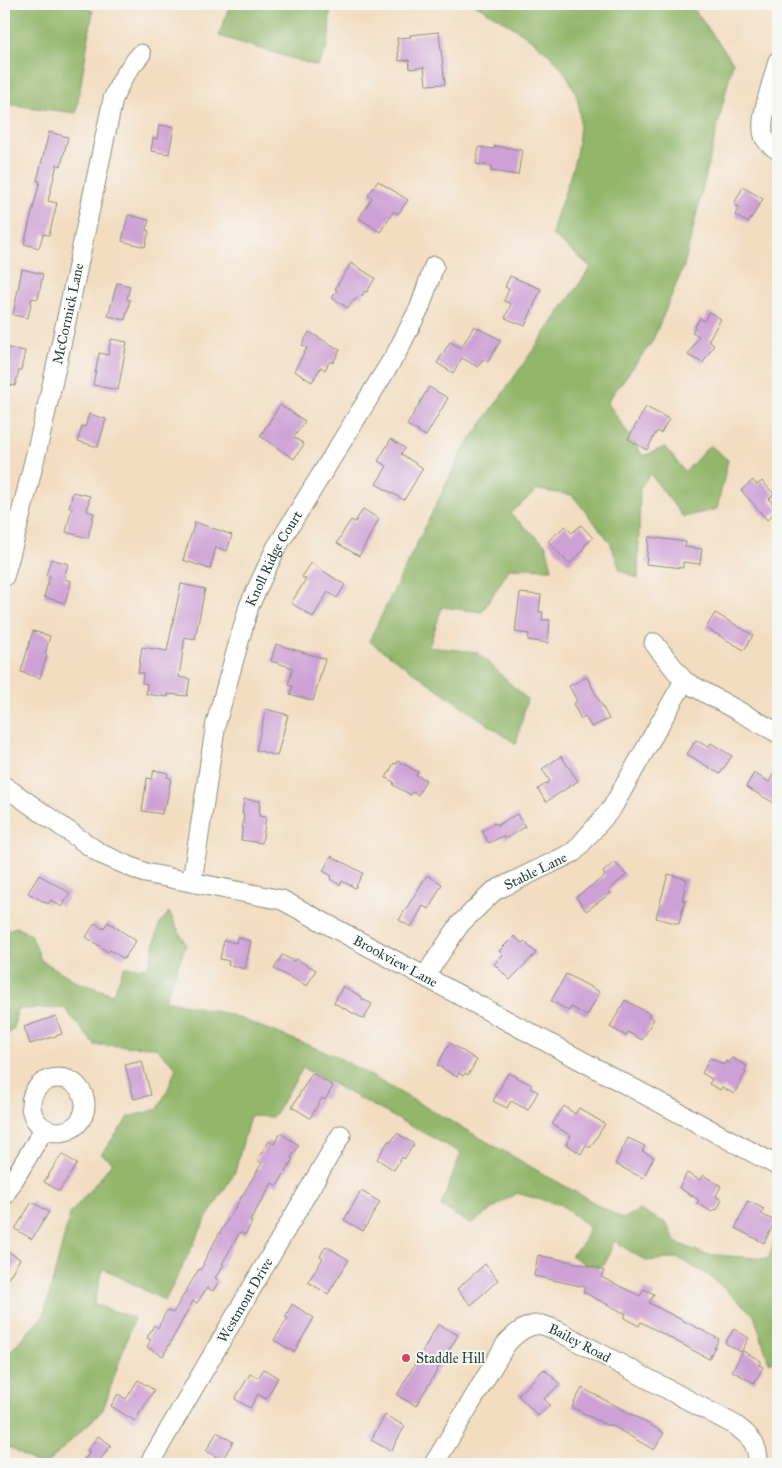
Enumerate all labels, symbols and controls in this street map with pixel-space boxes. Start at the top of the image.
street label: McCormick Lane [49,262,87,366]
street label: Knoll Ridge Court [242,508,306,609]
street label: Stable Lane [501,849,570,894]
street label: Brookview Lane [350,932,441,991]
street label: Westmont Drive [214,1255,277,1346]
street label: Bailey Road [546,1320,613,1366]
place label: Staddle Hill [416,1350,485,1367]
marker: Staddle Hill [400,1352,412,1364]

